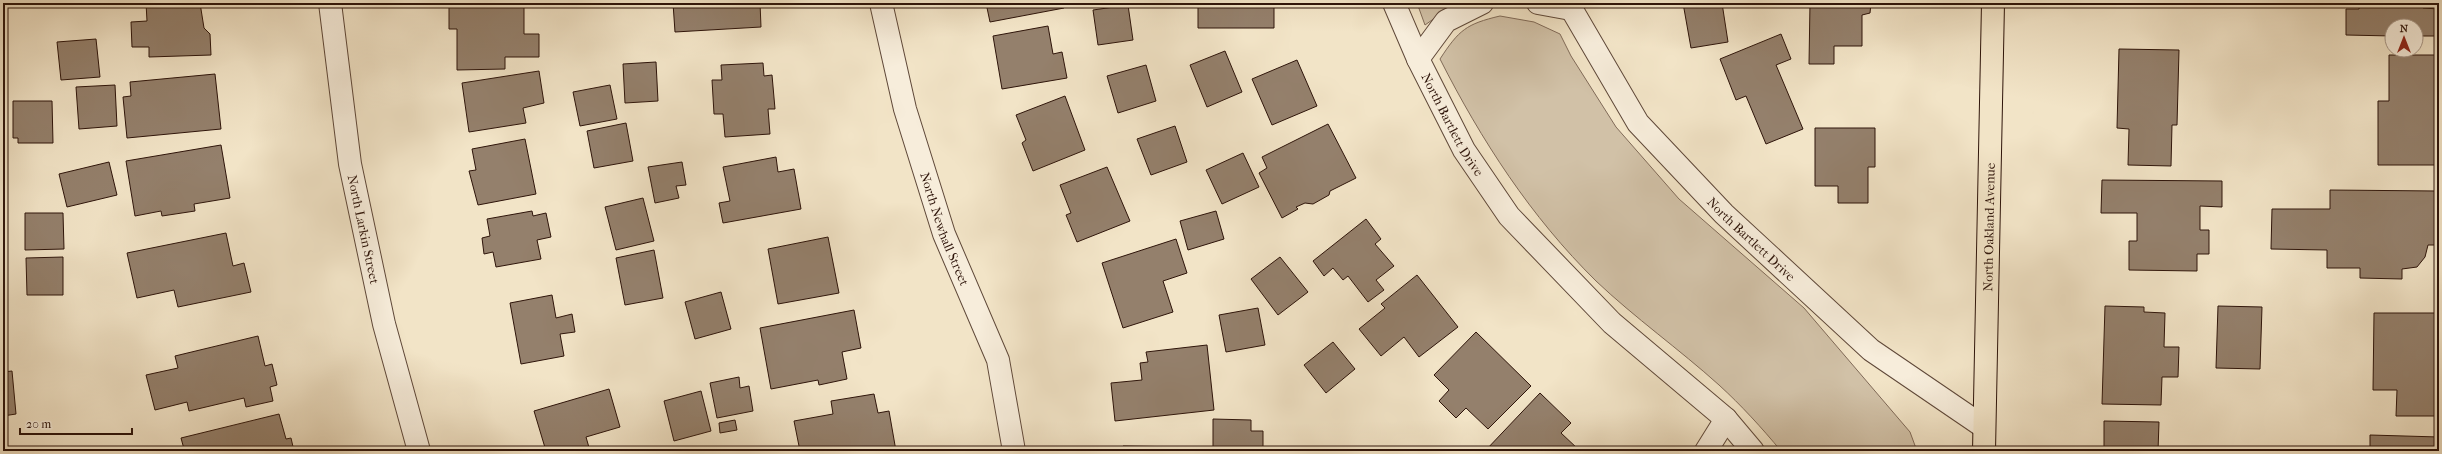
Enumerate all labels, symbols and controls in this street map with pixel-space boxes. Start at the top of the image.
north arrow [2384,18,2424,58]
text: N [2400,22,2409,35]
street label: North Bartlett Drive [1419,70,1487,179]
street label: North Oakland Avenue [1980,162,1997,291]
street label: North Newhall Street [918,170,973,288]
street label: North Larkin Street [345,173,383,286]
street label: North Bartlett Drive [1704,194,1799,284]
scale bar [20,410,132,436]
text: 20 m [26,417,51,431]

